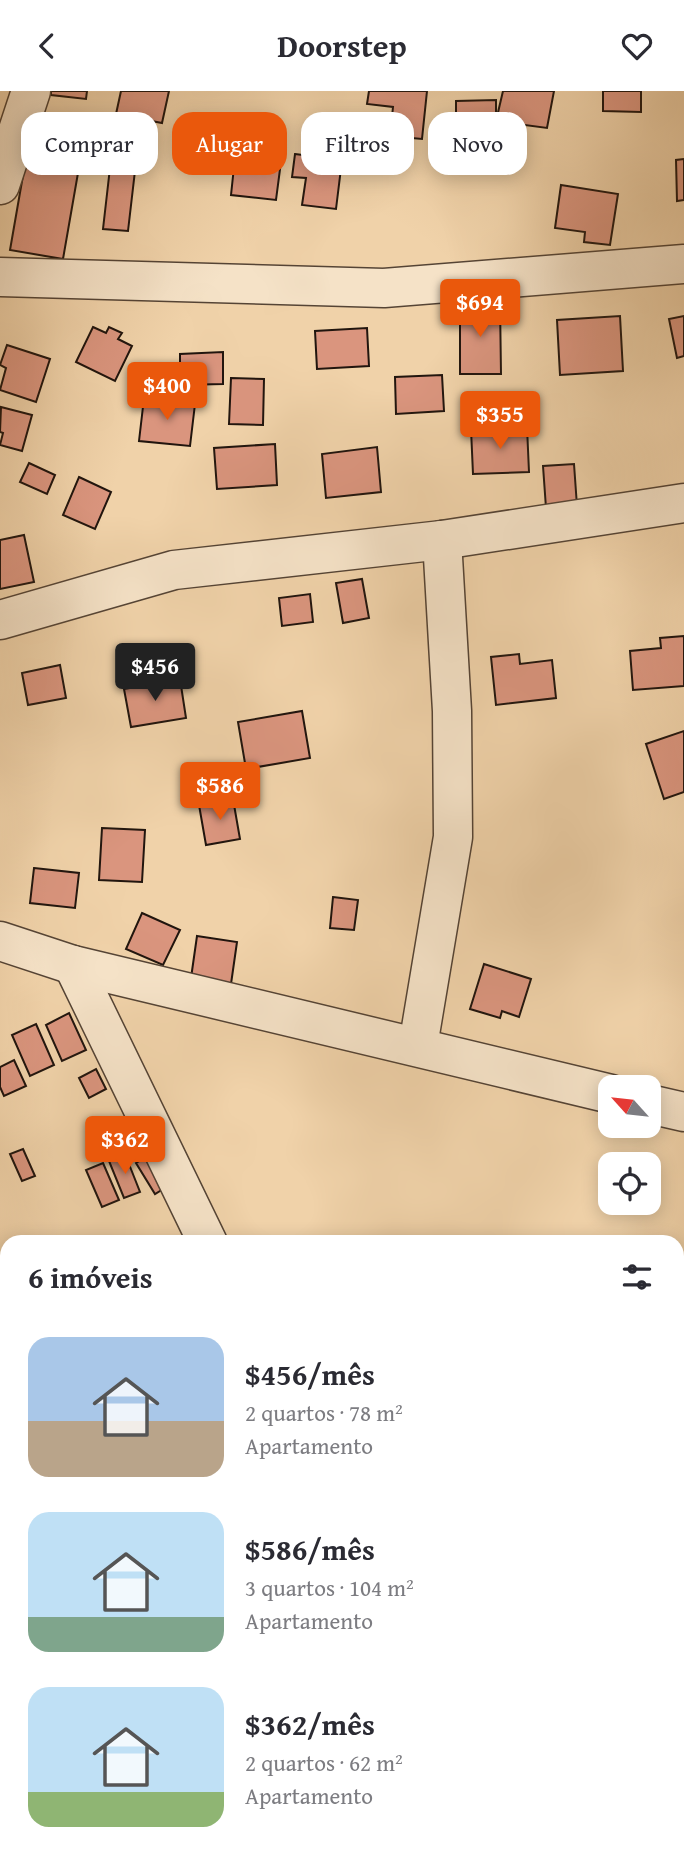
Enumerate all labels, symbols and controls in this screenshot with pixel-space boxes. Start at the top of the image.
text: Doorstep [277,22,407,69]
icon: back [28,27,66,65]
icon: heart [618,27,656,65]
chip: Comprar [21,112,158,175]
chip: Alugar [172,112,287,175]
chip: Filtros [301,112,414,175]
chip: Novo [428,112,527,175]
pin: $694 [439,279,521,339]
text: $694 [456,285,504,318]
pin: $400 [126,363,208,422]
text: $400 [143,368,191,401]
pin: $355 [459,391,541,451]
text: $355 [476,397,524,430]
pin: $456 [114,643,196,703]
text: $456 [131,649,179,682]
pin: $586 [179,763,261,822]
text: $586 [196,768,244,801]
north arrow [598,1075,662,1137]
map controls [598,1075,661,1215]
pin: $362 [84,1117,166,1176]
text: $362 [101,1122,149,1155]
button: locate [598,1152,661,1215]
text: 6 imóveis [28,1255,153,1299]
icon: filters [618,1258,656,1296]
text: $456/mês [245,1352,375,1396]
icon: home [84,1365,168,1449]
text: 2 quartos · 78 m² [245,1396,403,1429]
text: Apartamento [245,1429,373,1462]
text: $586/mês [245,1527,375,1571]
icon: home [84,1540,168,1624]
text: 3 quartos · 104 m² [245,1571,414,1604]
text: Apartamento [245,1604,373,1637]
text: $362/mês [245,1702,375,1746]
icon: home [84,1715,168,1799]
text: 2 quartos · 62 m² [245,1746,403,1779]
text: Apartamento [245,1779,373,1812]

